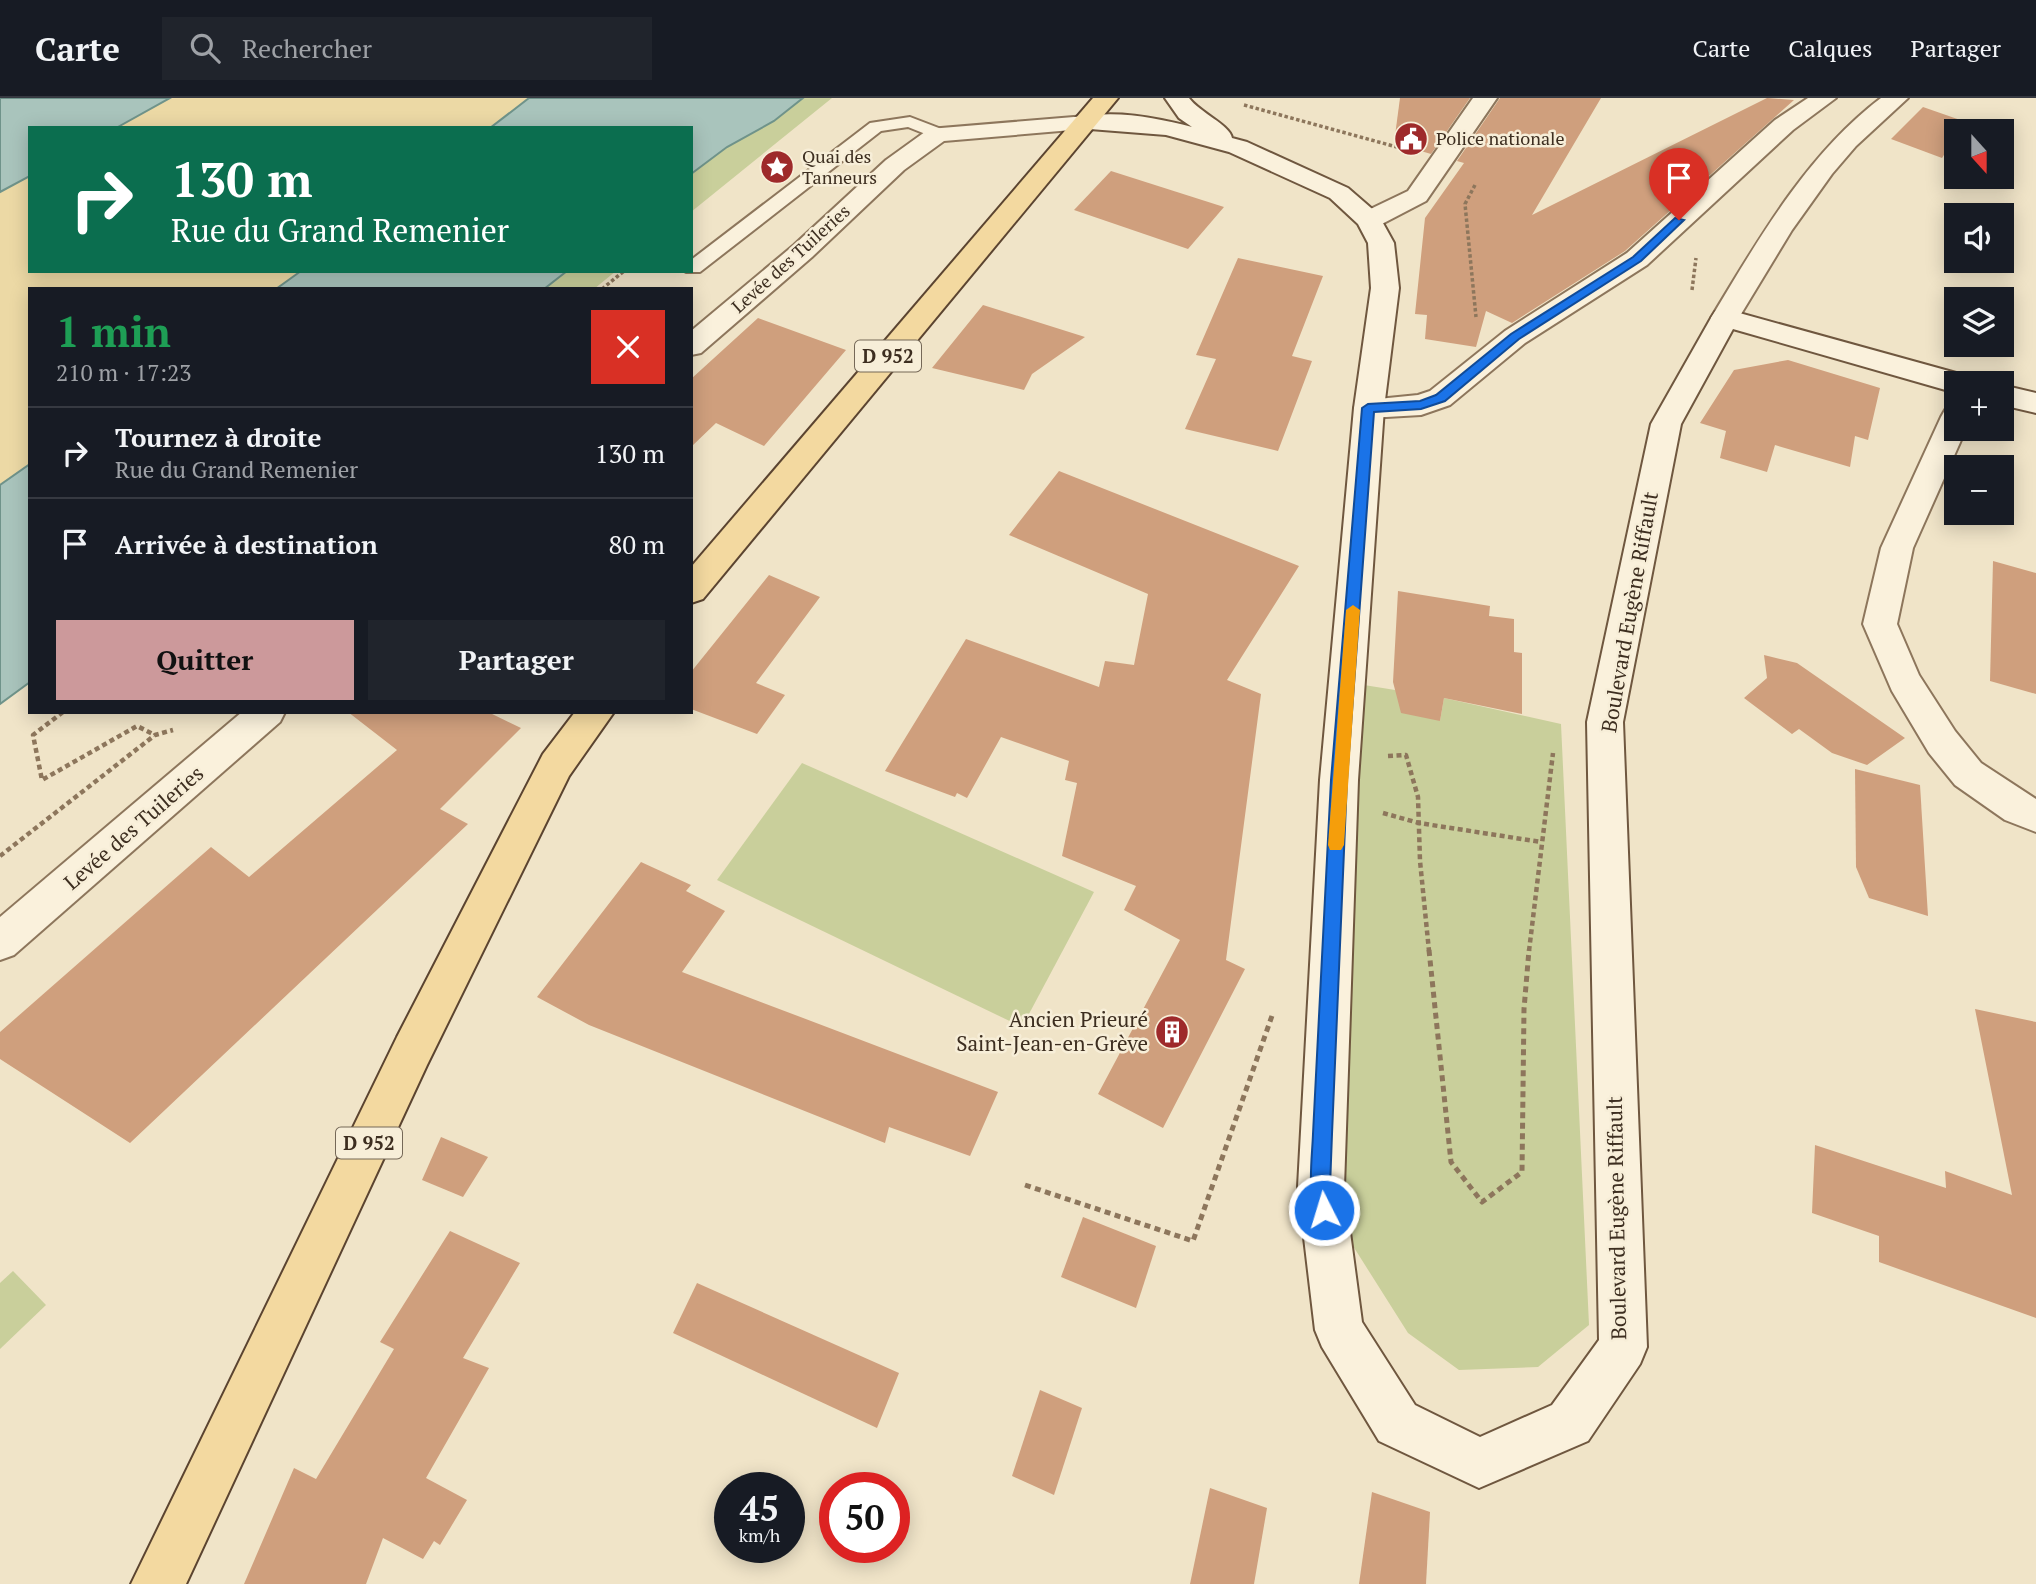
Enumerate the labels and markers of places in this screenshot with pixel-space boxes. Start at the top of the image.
public building icon: Police nationale [1392,120,1430,158]
place label: Police nationale [1436,126,1565,150]
place label: Quai des Tanneurs [802,144,877,189]
place icon: Quai des Tanneurs [758,148,796,186]
pin [1649,148,1709,220]
place label: Ancien Prieuré Saint-Jean-en-Grève [956,1005,1148,1057]
building icon: Ancien Prieuré Saint-Jean-en-Grève [1153,1013,1191,1051]

